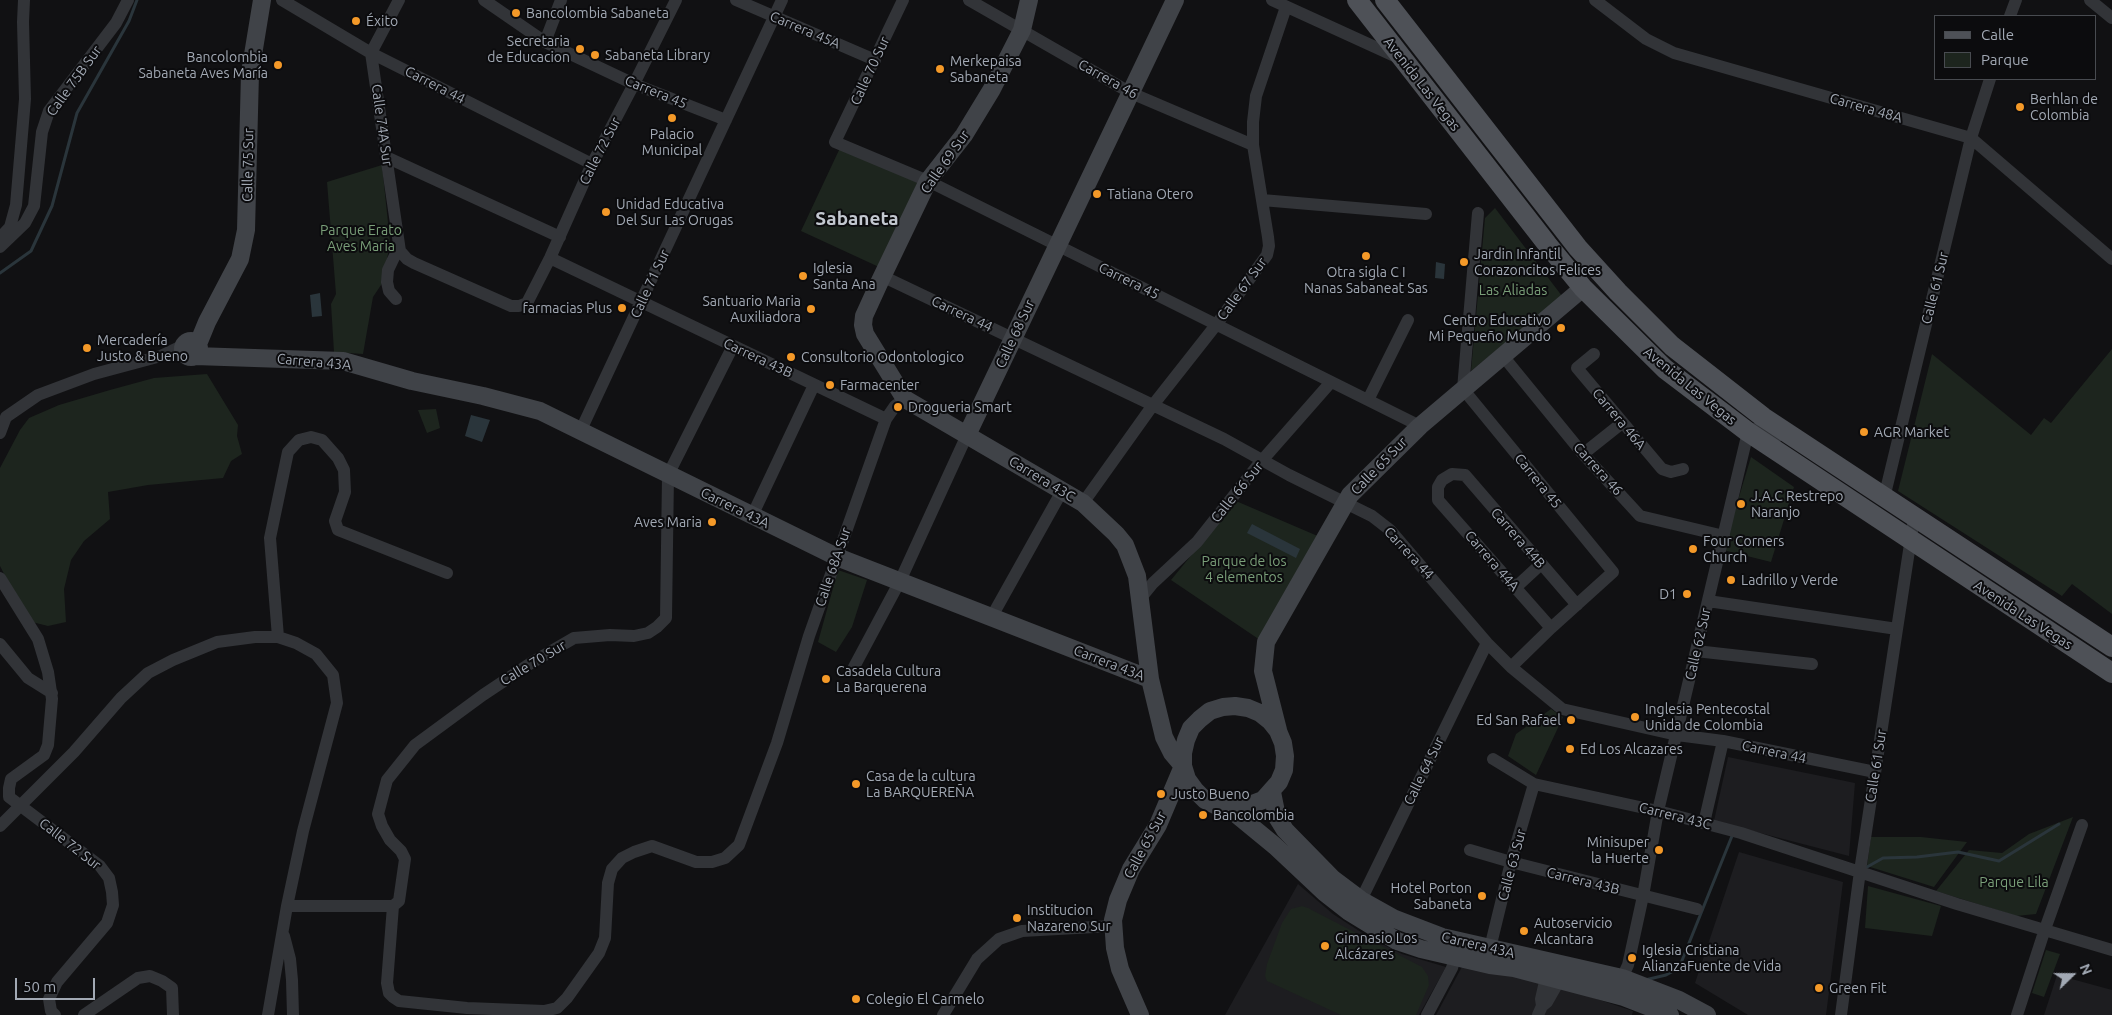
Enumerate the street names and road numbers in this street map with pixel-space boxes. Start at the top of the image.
street label: Carrera 45A [767,8,843,52]
street label: Calle 70 Sur [847,34,893,108]
street label: Avenida Las Vegas [1380,34,1464,134]
street label: Calle 75B Sur [43,43,105,119]
street label: Carrera 46 [1075,56,1141,102]
street label: Carrera 44 [402,63,468,107]
street label: Carrera 45 [622,72,690,112]
street label: Calle 74A Sur [368,83,396,167]
street label: Carrera 48A [1828,90,1904,126]
street label: Calle 72 Sur [576,114,624,188]
street label: Calle 69 Sur [917,127,973,197]
street label: Calle 75 Sur [239,128,257,202]
street label: Calle 71 Sur [627,247,673,321]
street label: Calle 61 Sur [1918,250,1952,326]
street label: Calle 67 Sur [1214,254,1270,324]
street label: Carrera 45 [1096,259,1162,303]
street label: Carrera 44 [929,293,995,335]
street label: Calle 68 Sur [992,297,1038,371]
street label: Carrera 43B [721,335,795,381]
street label: Avenida Las Vegas [1640,343,1740,429]
street label: Carrera 43A [276,350,352,374]
street label: Carrera 46A [1589,385,1649,453]
street label: Calle 65 Sur [1347,434,1411,498]
street label: Carrera 46 [1570,439,1626,499]
street label: Carrera 45 [1511,450,1565,512]
street label: Carrera 43C [1006,453,1078,505]
street label: Calle 66 Sur [1207,458,1267,526]
street label: Carrera 43A [698,484,772,532]
street label: Carrera 44B [1487,504,1549,572]
street label: Carrera 44 [1380,523,1438,583]
street label: Calle 68A Sur [812,525,854,609]
street label: Carrera 44A [1461,527,1523,595]
street label: Avenida Las Vegas [1970,577,2076,653]
street label: Calle 62 Sur [1682,606,1714,682]
street label: Calle 70 Sur [497,637,569,689]
street label: Carrera 43A [1071,642,1147,684]
street label: Calle 61 Sur [1862,728,1890,804]
street label: Calle 64 Sur [1400,734,1448,808]
street label: Carrera 44 [1740,737,1808,767]
street label: Carrera 43C [1637,799,1713,833]
street label: Calle 65 Sur [1120,809,1170,881]
street label: Calle 72 Sur [36,815,104,873]
street label: Calle 63 Sur [1494,827,1530,903]
street label: Carrera 43B [1545,864,1621,898]
street label: Carrera 43A [1440,928,1516,962]

